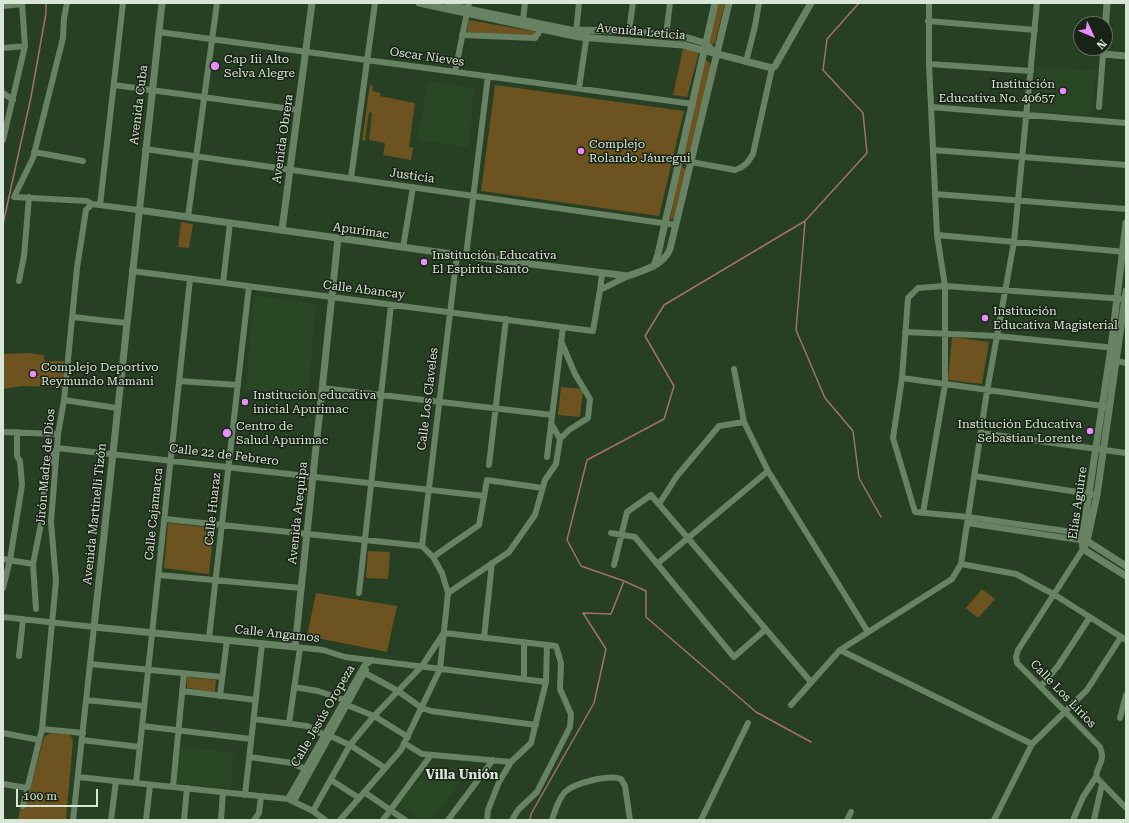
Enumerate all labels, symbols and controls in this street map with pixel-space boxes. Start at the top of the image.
north arrow [1073,16,1113,56]
street label: Avenida Leticia [596,21,686,43]
text: N [1094,36,1109,52]
street label: Oscar Nieves [389,45,465,69]
place label: Cap Iii Alto Selva Alegre [224,52,295,80]
marker: Cap Iii Alto Selva Alegre [209,60,221,72]
street label: Avenida Cuba [127,64,151,146]
place label: Institución Educativa No. 40657 [938,77,1055,105]
marker: Institución Educativa No. 40657 [1058,86,1068,96]
street label: Avenida Obrera [270,93,296,185]
place label: Complejo Rolando Jáuregui [589,137,690,165]
marker: Complejo Rolando Jáuregui [576,146,586,156]
street label: Justicia [389,166,435,186]
street label: Apurímac [332,220,390,242]
place label: Institución Educativa El Espiritu Santo [432,248,556,276]
marker: Institución Educativa El Espiritu Santo [419,257,429,267]
street label: Calle Abancay [322,278,406,302]
place label: Institución Educativa Magisterial [993,304,1118,332]
marker: Institución Educativa Magisterial [980,313,990,323]
street label: Calle Los Claveles [415,347,441,451]
place label: Complejo Deportivo Reymundo Mamani [41,360,159,388]
marker: Complejo Deportivo Reymundo Mamani [28,369,38,379]
place label: Institución educativa inicial Apurimac [253,388,376,416]
marker: Institución educativa inicial Apurimac [240,397,250,407]
street label: Jirón Madre de Dios [34,408,58,526]
place label: Institución Educativa Sebastian Lorente [958,417,1082,445]
place label: Centro de Salud Apurimac [236,419,328,447]
marker: Institución Educativa Sebastian Lorente [1085,426,1095,436]
marker: Centro de Salud Apurimac [221,427,233,439]
street label: Calle 22 de Febrero [168,441,280,469]
street label: Avenida Martinelli Tizón [80,442,110,586]
street label: Avenida Arequipa [285,461,311,565]
street label: Elías Aguirre [1066,466,1090,540]
street label: Calle Cajamarca [142,467,166,561]
street label: Calle Huaraz [202,472,224,546]
street label: Calle Angamos [234,622,320,646]
street label: Calle Los Lirios [1027,657,1099,731]
street label: Calle Jesús Oropeza [288,662,358,770]
district label: Villa Unión [425,767,499,783]
scale bar [18,781,100,807]
text: 100 m [23,789,57,803]

